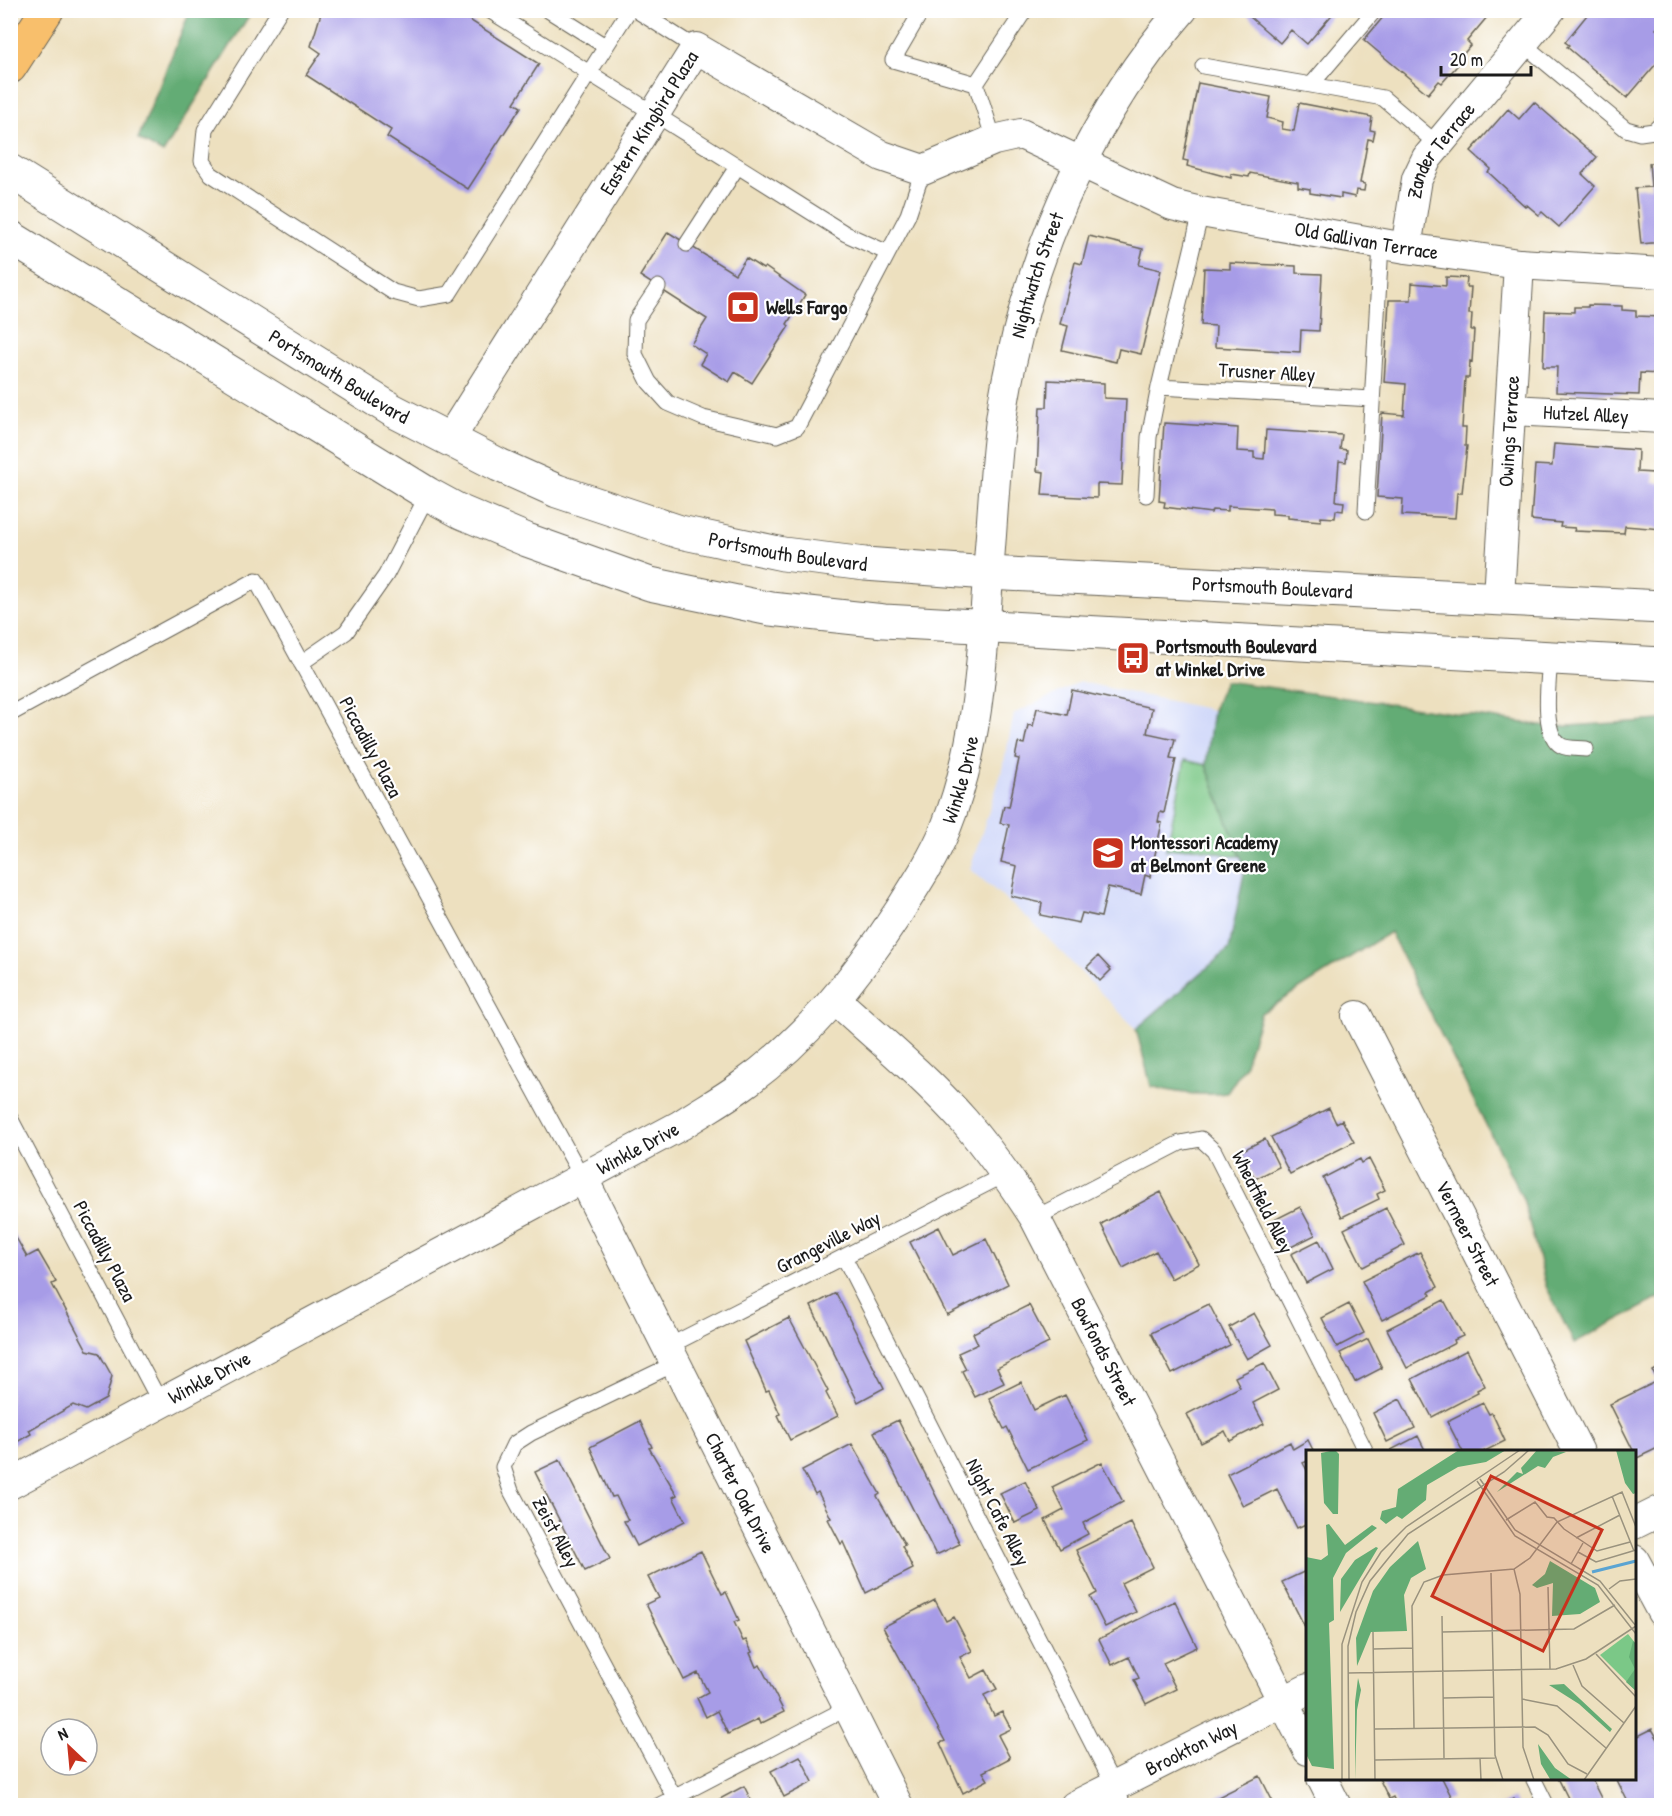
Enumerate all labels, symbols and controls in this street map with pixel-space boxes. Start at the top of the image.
scale bar [1441,39,1531,77]
street label: Eastern Kingbird Plaza [593,45,704,200]
text: 20 m [1450,47,1483,72]
street label: Zander Terrace [1400,96,1481,200]
street label: Nightwatch Street [1003,207,1070,341]
street label: Old Gallivan Terrace [1293,215,1440,265]
bank icon: Wells Fargo [725,289,761,325]
place label: Wells Fargo [766,293,847,321]
street label: Portsmouth Boulevard [264,322,414,430]
street label: Trusner Alley [1218,355,1316,388]
street label: Owings Terrace [1492,375,1525,488]
street label: Hutzel Alley [1542,398,1629,429]
street label: Portsmouth Boulevard [706,525,869,577]
street label: Portsmouth Boulevard [1191,569,1353,604]
place label: Portsmouth Boulevard at Winkel Drive [1156,632,1317,682]
bus stop icon: Portsmouth Boulevard at Winkel Drive [1115,640,1151,676]
street label: Piccadilly Plaza [334,692,409,802]
street label: Winkle Drive [935,733,984,827]
place label: Montessori Academy at Belmont Greene [1131,828,1279,878]
school or university icon: Montessori Academy at Belmont Greene [1090,835,1126,871]
street label: Winkle Drive [592,1115,684,1181]
street label: Wheatfield Alley [1226,1146,1301,1258]
street label: Vermeer Street [1430,1176,1507,1292]
street label: Piccadilly Plaza [68,1196,143,1306]
street label: Grangeville Way [771,1204,884,1279]
street label: Bowfonds Street [1065,1293,1144,1412]
street label: Winkle Drive [163,1344,255,1410]
street label: Charter Oak Drive [699,1428,783,1557]
inset map [1306,1450,1636,1780]
street label: Night Cafe Alley [960,1453,1037,1570]
street label: Zeist Alley [527,1492,586,1572]
street label: Brookton Way [1140,1713,1241,1782]
north arrow [39,1717,99,1777]
text: N [54,1722,72,1745]

